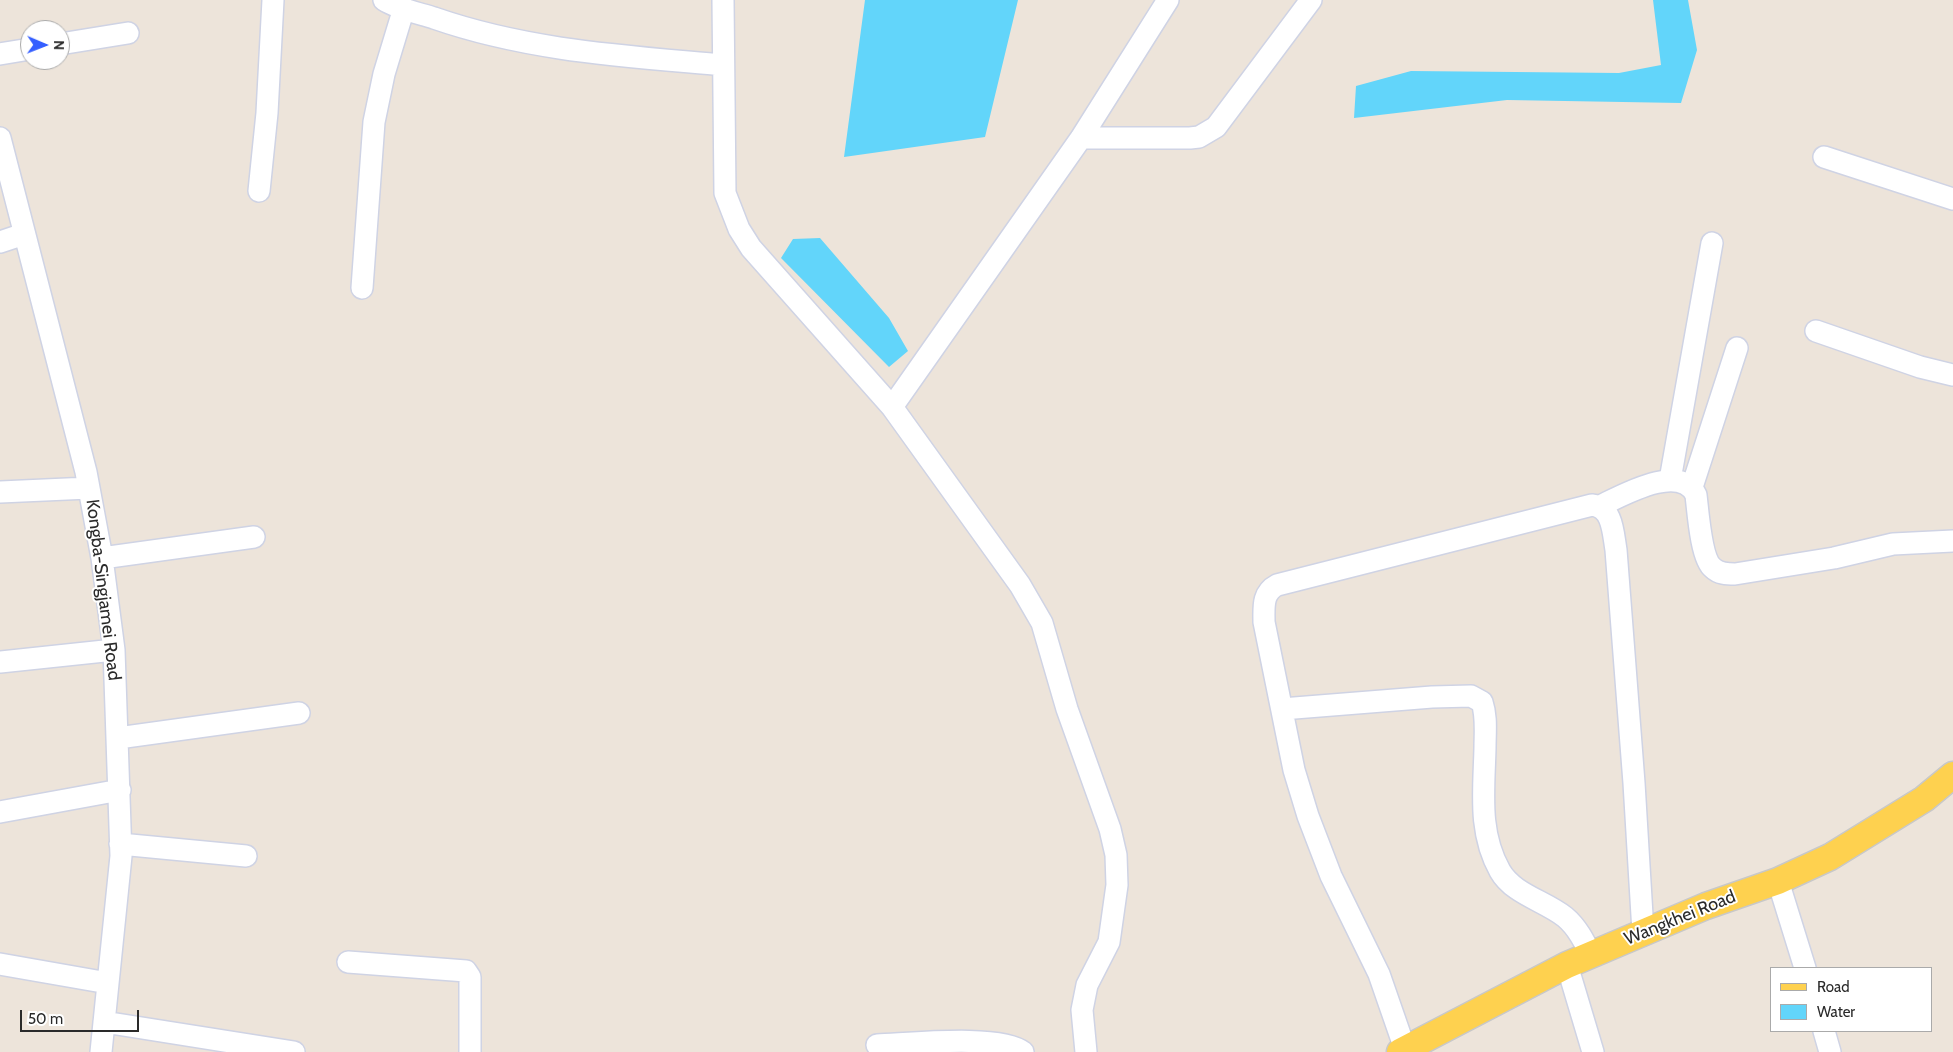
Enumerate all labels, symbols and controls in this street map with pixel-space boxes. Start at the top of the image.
north arrow [20,20,70,70]
text: N [50,40,68,50]
street label: Kongba-Singjamei Road [81,498,125,682]
street label: Wangkhei Road [1621,886,1739,950]
legend [1770,967,1933,1032]
text: Road [1817,978,1850,996]
scale bar [22,1000,141,1032]
text: Water [1817,1003,1855,1021]
text: 50 m [28,1010,63,1028]

